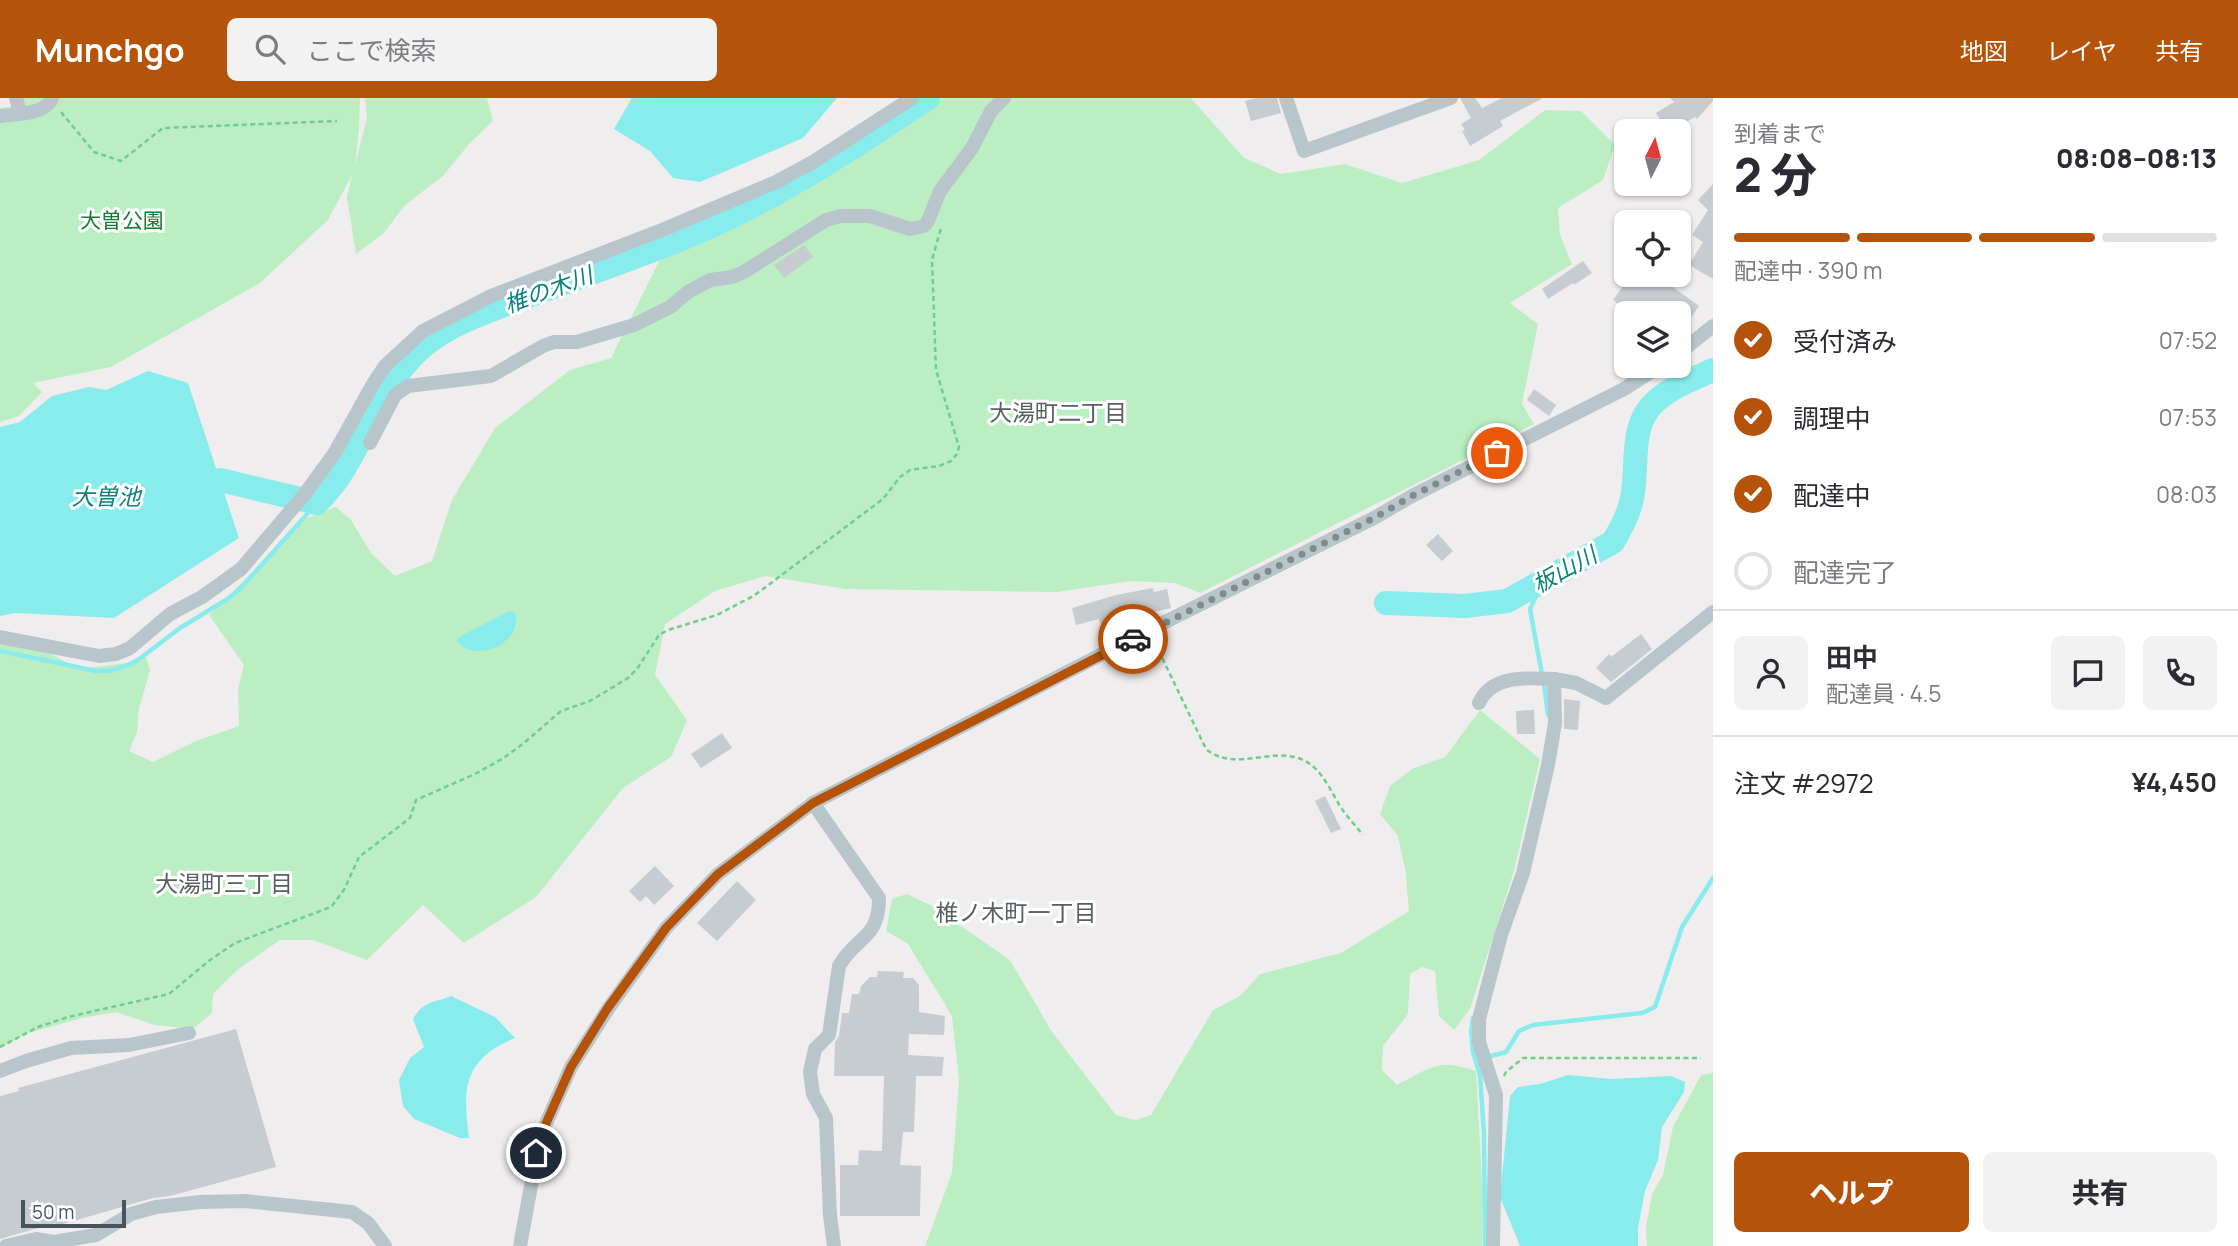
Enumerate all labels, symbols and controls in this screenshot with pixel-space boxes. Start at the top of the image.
search box [227,18,717,81]
text: Munchgo [35,27,185,72]
icon: search [251,30,289,68]
text: ここで検索 [307,32,437,68]
text: 地図 [1960,34,2008,67]
text: レイヤ [2046,34,2117,67]
text: 共有 [2155,34,2203,67]
text: 到着まで [1734,117,1826,149]
north arrow [1614,119,1690,196]
map controls [1614,119,1691,378]
text: 08:08–08:13 [2056,140,2217,176]
text: 2 分 [1734,143,1817,206]
park label: 大曽公園 [80,206,164,234]
button: locate [1614,210,1691,287]
text: 配達中 · 390 m [1734,254,1883,286]
water label: 椎の木川 [499,257,600,320]
button: layers [1614,301,1691,378]
icon: check [1734,321,1772,359]
text: 受付済み [1793,323,1897,359]
text: 07:52 [2159,324,2217,356]
district label: 大湯町二丁目 [989,396,1127,428]
icon: check [1734,398,1772,436]
text: 調理中 [1793,400,1871,436]
text: 07:53 [2159,401,2217,433]
pin [1467,423,1527,483]
icon: bag [1478,434,1516,472]
icon: check [1734,475,1772,513]
text: 配達中 [1793,477,1871,513]
text: 08:03 [2156,478,2217,510]
water label: 大曽池 [72,480,143,512]
water label: 板山川 [1526,537,1605,600]
text: 配達完了 [1793,554,1897,590]
courier [1098,604,1168,674]
icon: car [1114,620,1152,658]
button: person [1734,636,1808,710]
button: chat [2051,636,2125,710]
button: phone [2143,636,2217,710]
text: 田中 [1826,639,1878,675]
text: 配達員 · 4.5 [1826,677,1942,709]
text: ¥4,450 [2132,764,2217,800]
text: 注文 #2972 [1734,765,1874,801]
district label: 大湯町三丁目 [155,867,293,899]
district label: 椎ノ木町一丁目 [936,896,1097,928]
pin [506,1123,566,1183]
icon: home [517,1134,555,1172]
button: ヘルプ [1734,1152,1969,1232]
button: 共有 [1983,1152,2217,1232]
scale bar [21,1197,126,1229]
text: 50 m [32,1199,74,1225]

